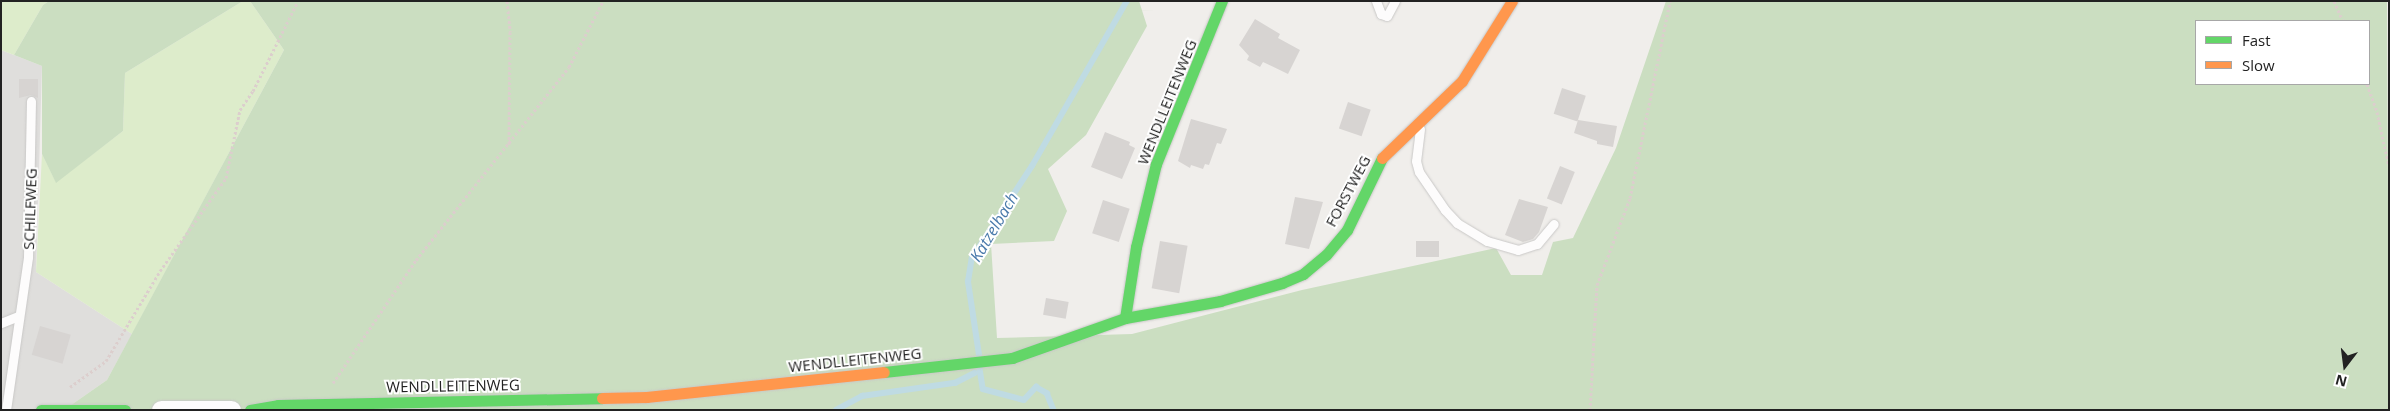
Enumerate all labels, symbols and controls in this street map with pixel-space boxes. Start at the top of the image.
legend [2195,20,2370,85]
text: Fast [2242,30,2271,50]
street label: WENDLLEITENWEG [1134,37,1200,167]
text: Slow [2242,55,2275,75]
street label: FORSTWEG [1322,152,1374,230]
street label: SCHILFWEG [20,168,40,250]
water label: Katzelbach [966,189,1022,265]
north arrow [2320,341,2370,391]
street label: WENDLLEITENWEG [788,344,922,376]
text: N [2333,370,2349,392]
street label: WENDLLEITENWEG [386,376,520,396]

